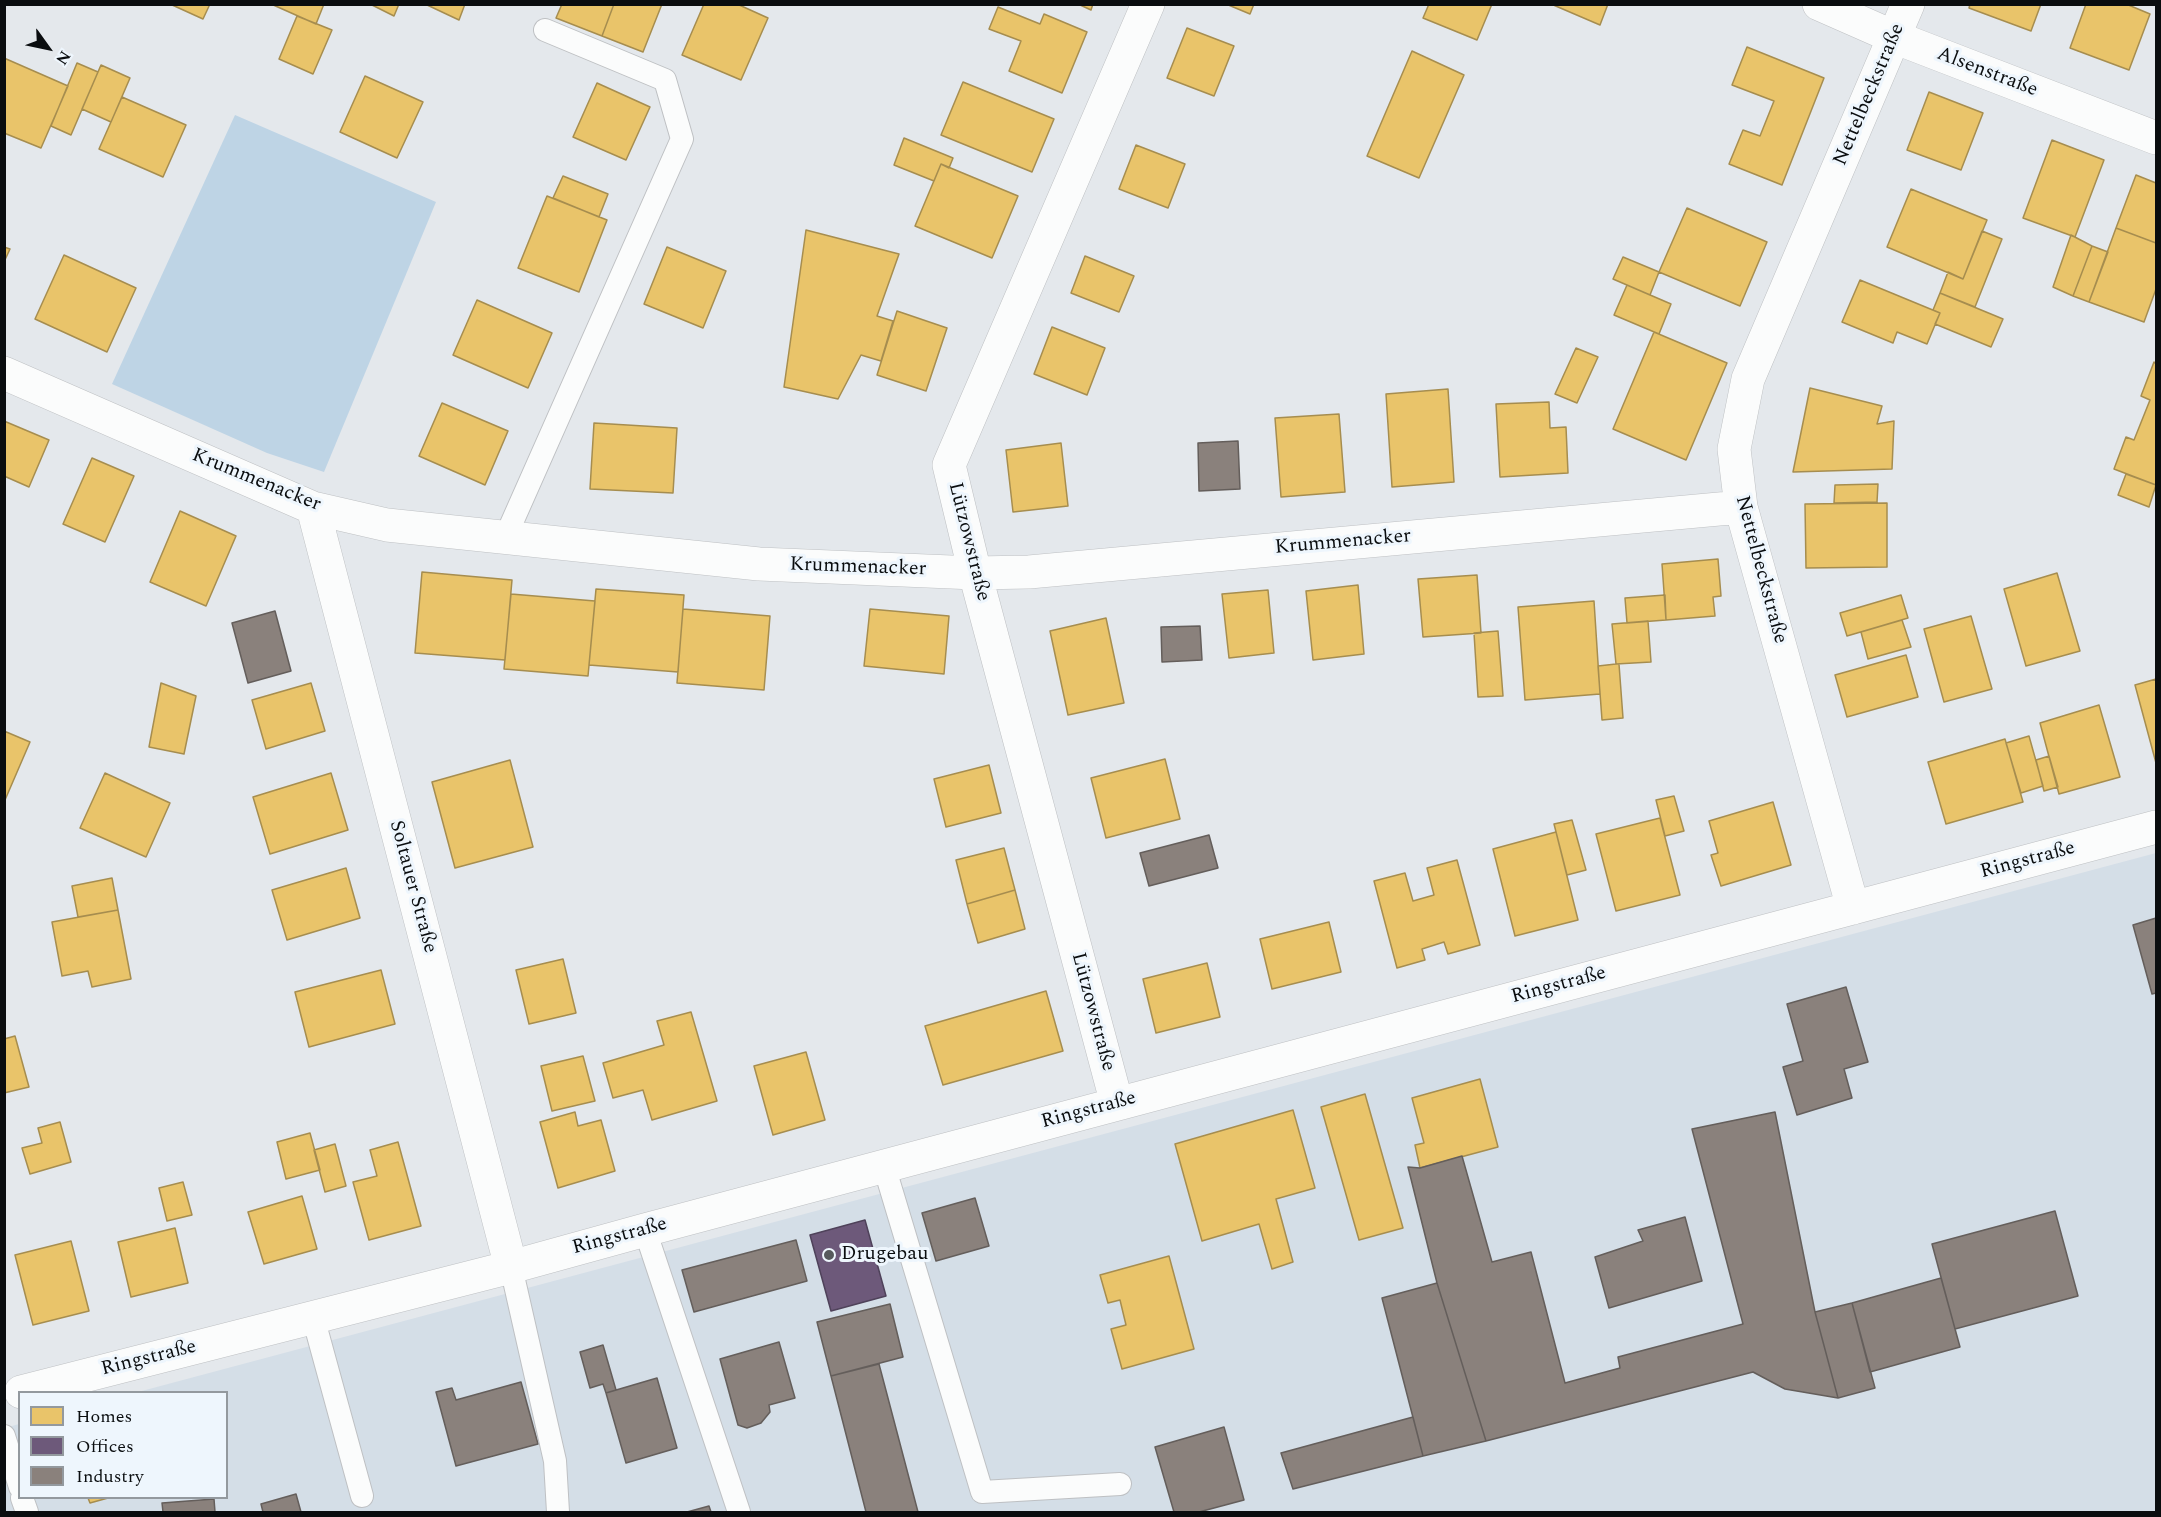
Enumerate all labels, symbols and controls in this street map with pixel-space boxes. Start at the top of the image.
north arrow [18,18,78,78]
street label: Nettelbeckstraße [1829,20,1911,170]
street label: Alsenstraße [1933,43,2041,103]
text: N [49,46,77,70]
street label: Krummenacker [188,444,324,518]
street label: Lützowstraße [942,480,994,604]
street label: Nettelbeckstraße [1729,493,1791,647]
street label: Krummenacker [1274,525,1412,561]
street label: Krummenacker [789,554,927,582]
street label: Soltauer Straße [383,818,441,956]
street label: Ringstraße [1978,837,2078,885]
street label: Lützowstraße [1065,950,1119,1074]
street label: Ringstraße [1509,962,1609,1010]
street label: Ringstraße [1039,1087,1139,1135]
street label: Ringstraße [570,1213,670,1261]
place label: Drugebau [841,1243,928,1267]
marker: Drugebau [822,1248,836,1262]
street label: Ringstraße [99,1336,199,1382]
legend [18,1391,228,1499]
text: Homes [76,1403,132,1430]
text: Offices [76,1433,134,1460]
text: Industry [76,1463,144,1490]

